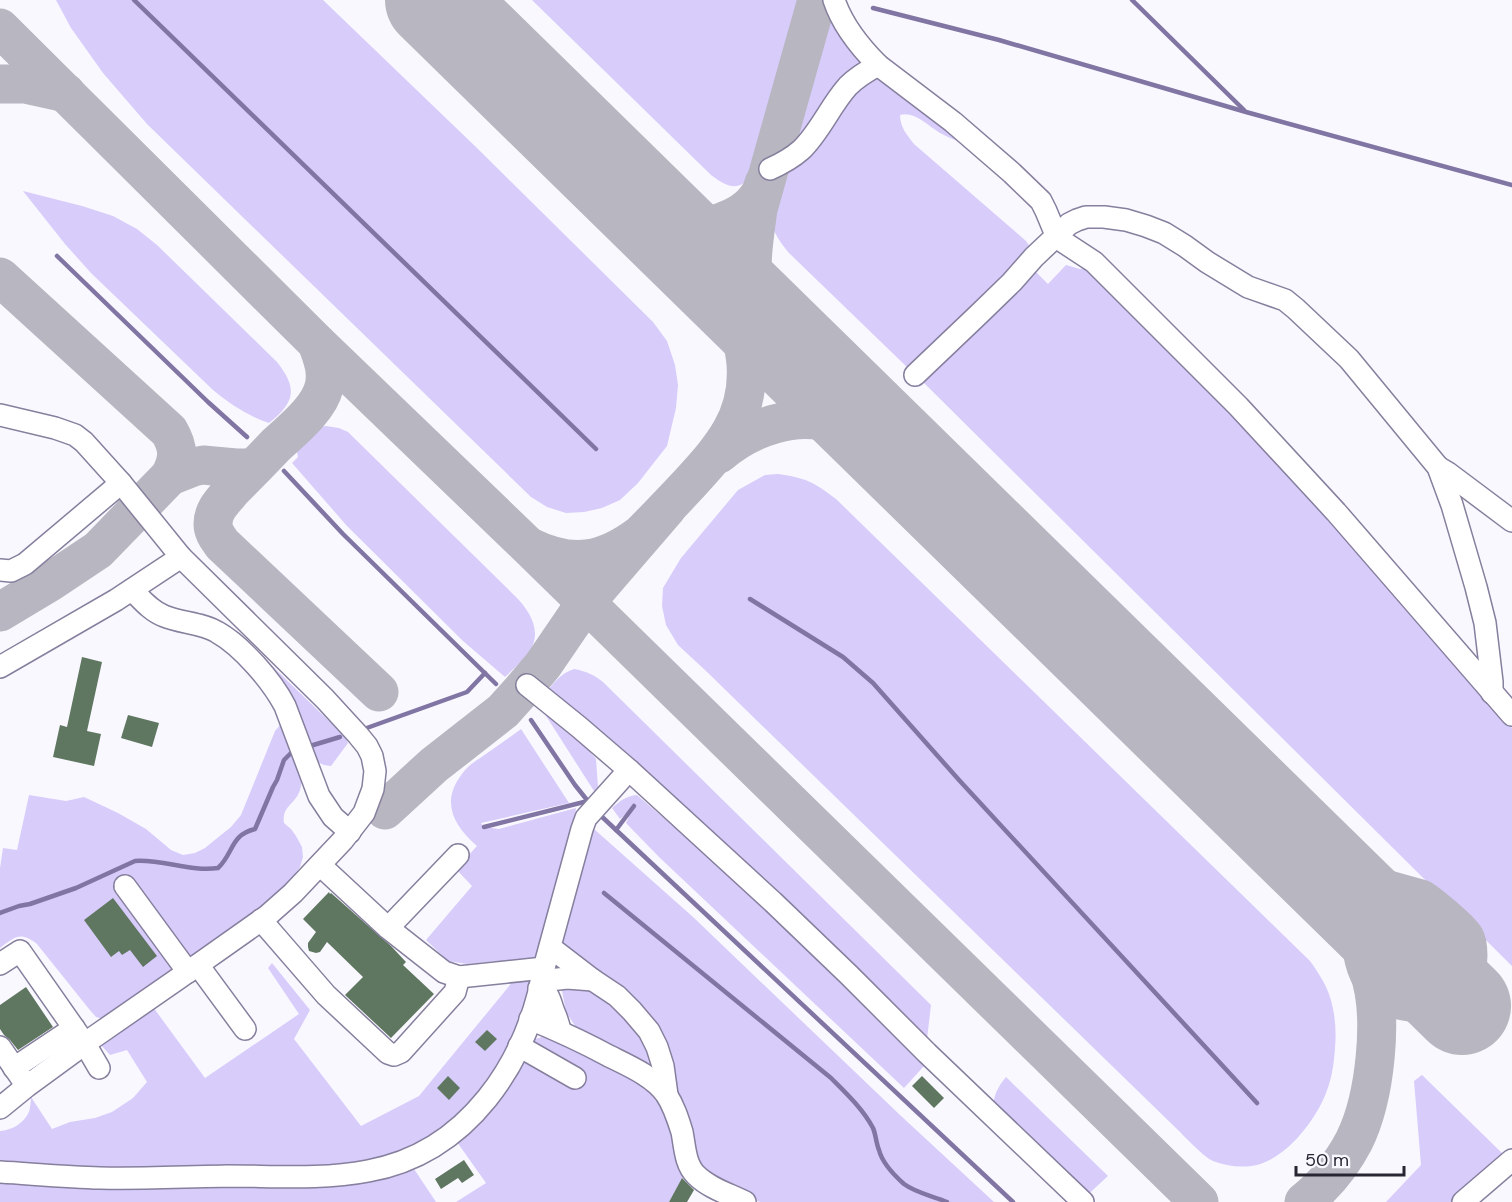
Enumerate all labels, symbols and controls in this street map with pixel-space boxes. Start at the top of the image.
scale bar [1296,1139,1404,1177]
text: 50 m [1305,1148,1349,1172]

